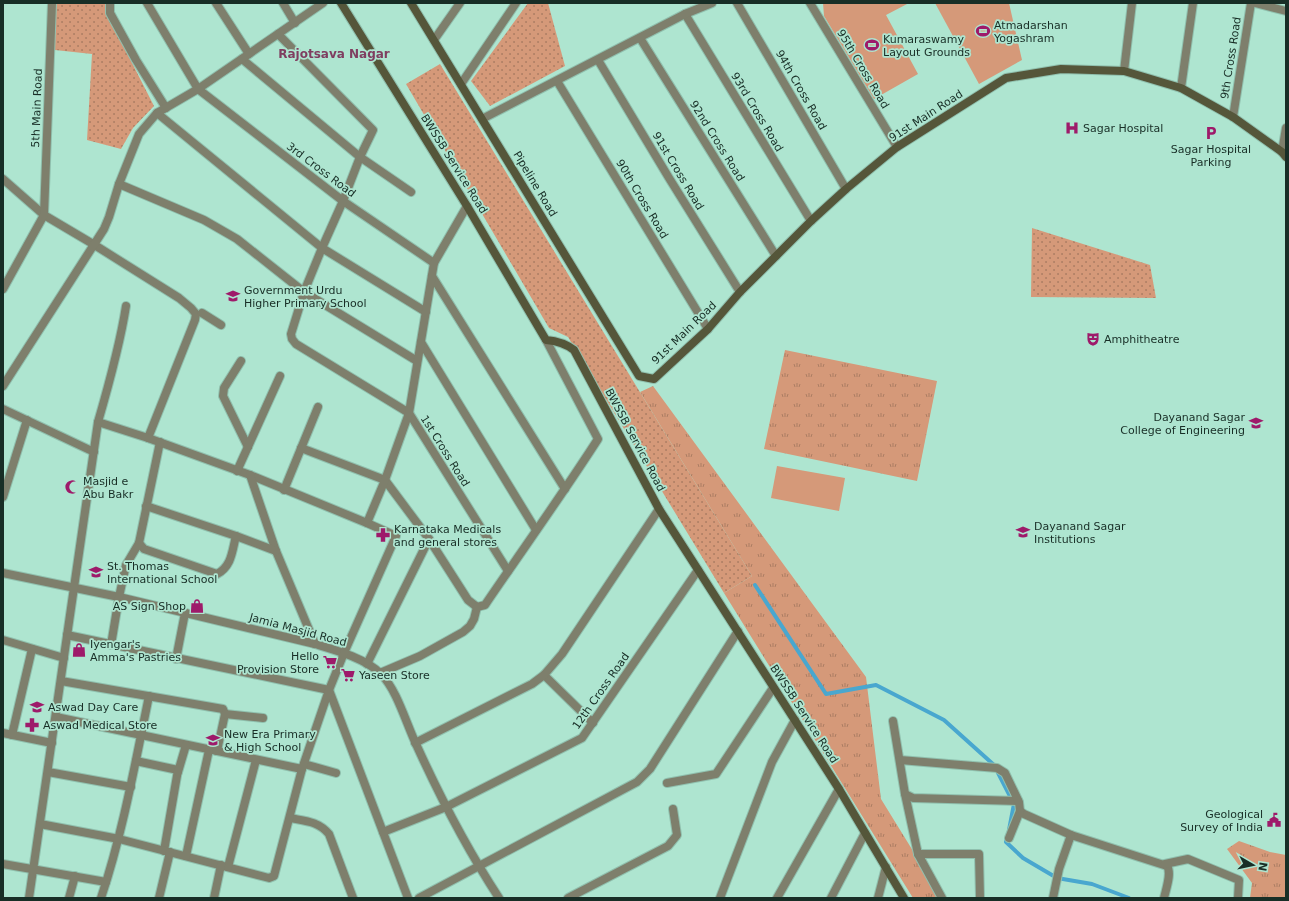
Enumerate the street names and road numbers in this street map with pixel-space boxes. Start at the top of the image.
street label: 9th Cross Road [1218,16,1244,100]
street label: 95th Cross Road [834,27,892,111]
street label: 94th Cross Road [773,48,829,132]
street label: 5th Main Road [29,68,45,148]
street label: 93rd Cross Road [728,70,786,154]
street label: 91st Main Road [887,87,965,145]
street label: 92nd Cross Road [687,98,747,184]
street label: BWSSB Service Road [418,112,490,216]
street label: 91st Cross Road [650,130,706,212]
street label: 3rd Cross Road [284,140,358,200]
street label: Pipeline Road [510,149,560,219]
street label: 90th Cross Road [613,157,671,241]
street label: 91st Main Road [649,299,719,367]
street label: BWSSB Service Road [602,386,668,494]
street label: 1st Cross Road [418,413,472,489]
street label: Jamia Masjid Road [247,611,348,649]
street label: 12th Cross Road [570,650,632,732]
street label: BWSSB Service Road [767,662,841,766]

